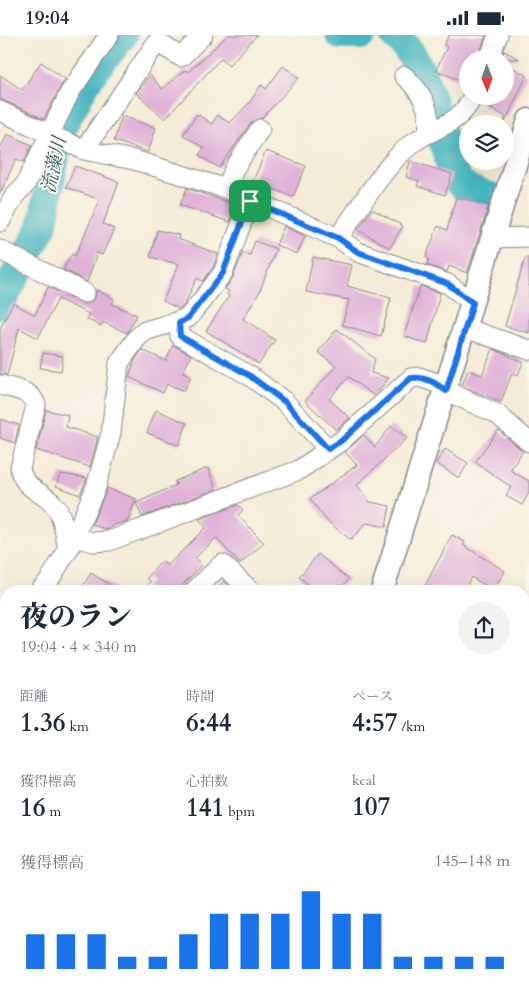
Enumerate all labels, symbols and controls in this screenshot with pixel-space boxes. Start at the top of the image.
text: 19:04 [25,5,69,31]
north arrow [459,50,514,105]
map controls [459,50,514,170]
button: layers [459,115,514,170]
water label: 流藻川 [35,132,73,196]
pin [229,180,271,222]
icon: arrive [236,187,264,215]
text: 夜のラン [20,598,132,636]
button: share [458,602,510,654]
text: 19:04 · 4 × 340 m [20,636,137,658]
text: 距離 [20,687,48,706]
text: 時間 [186,687,214,706]
text: ペース [352,687,393,706]
text: 1.36 [20,706,66,740]
text: 6:44 [186,706,232,740]
text: 4:57 [352,706,398,740]
text: km [66,717,89,736]
text: /km [398,717,425,736]
text: kcal [352,771,376,790]
text: 獲得標高 [20,772,76,791]
text: 心拍数 [186,772,228,791]
text: 107 [352,790,390,824]
text: 16 [20,791,46,825]
text: 141 [186,791,224,825]
text: m [46,802,61,821]
text: bpm [224,802,255,821]
text: 145–148 m [434,850,510,872]
text: 獲得標高 [20,852,84,874]

